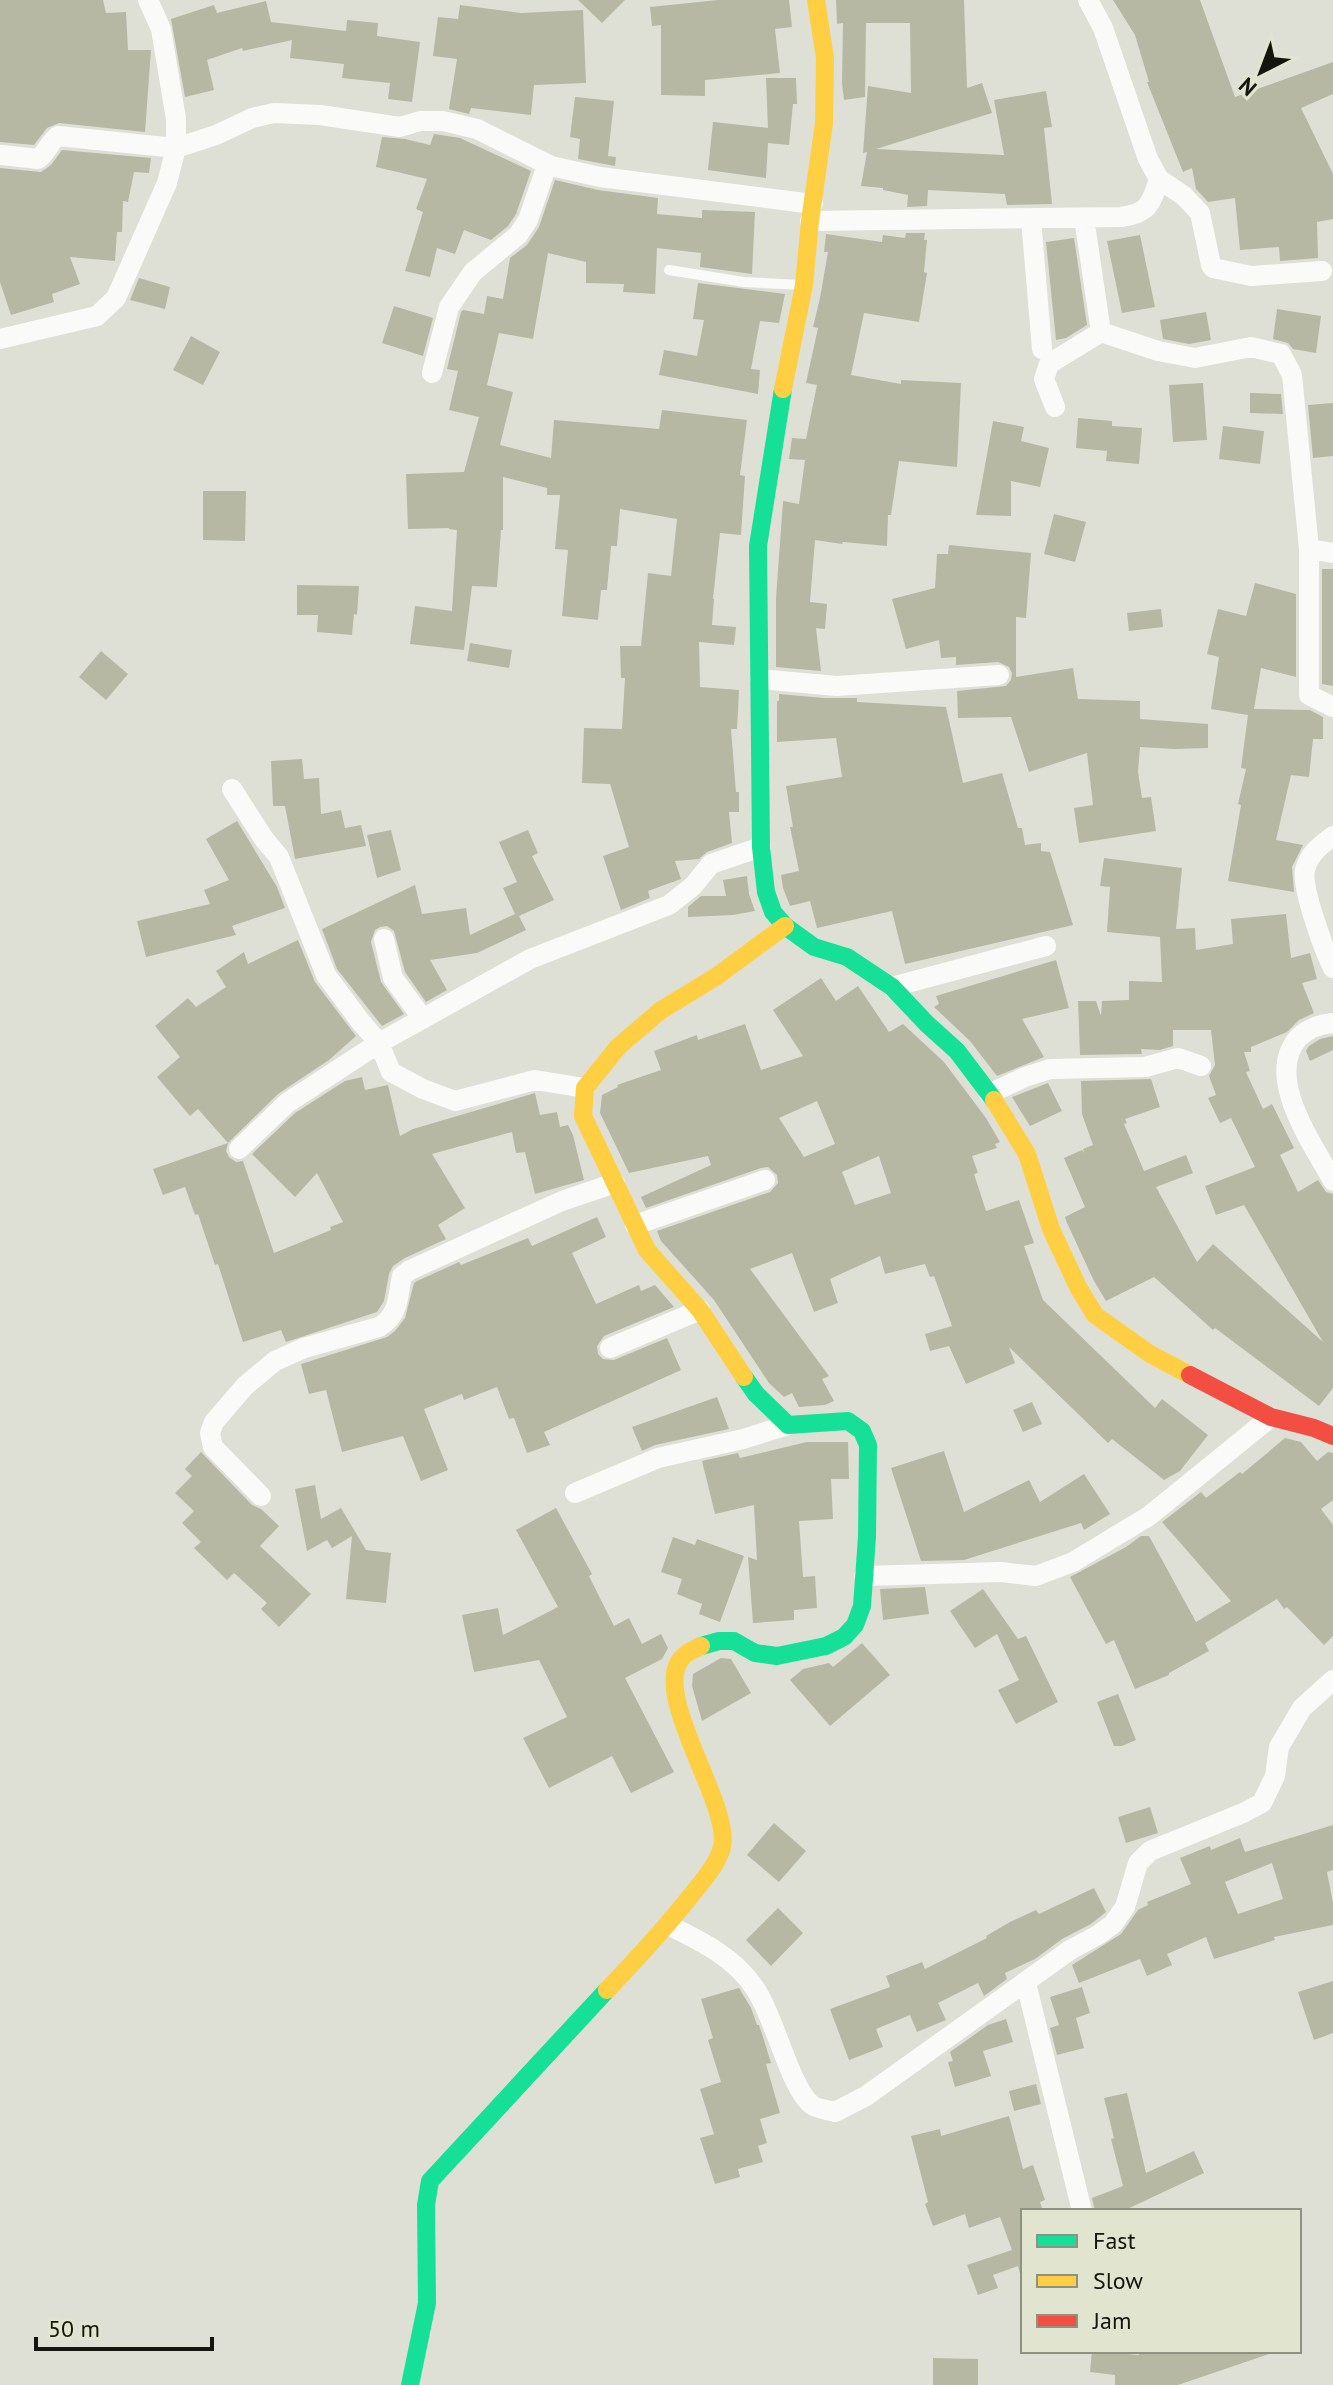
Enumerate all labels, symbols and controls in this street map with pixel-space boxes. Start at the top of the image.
north arrow [1221,32,1301,112]
text: N [1233,72,1262,102]
legend [1021,2209,1301,2353]
text: Fast [1093,2225,1136,2256]
text: Slow [1093,2265,1143,2296]
scale bar [36,2301,212,2351]
text: Jam [1092,2305,1131,2336]
text: 50 m [48,2313,100,2344]

